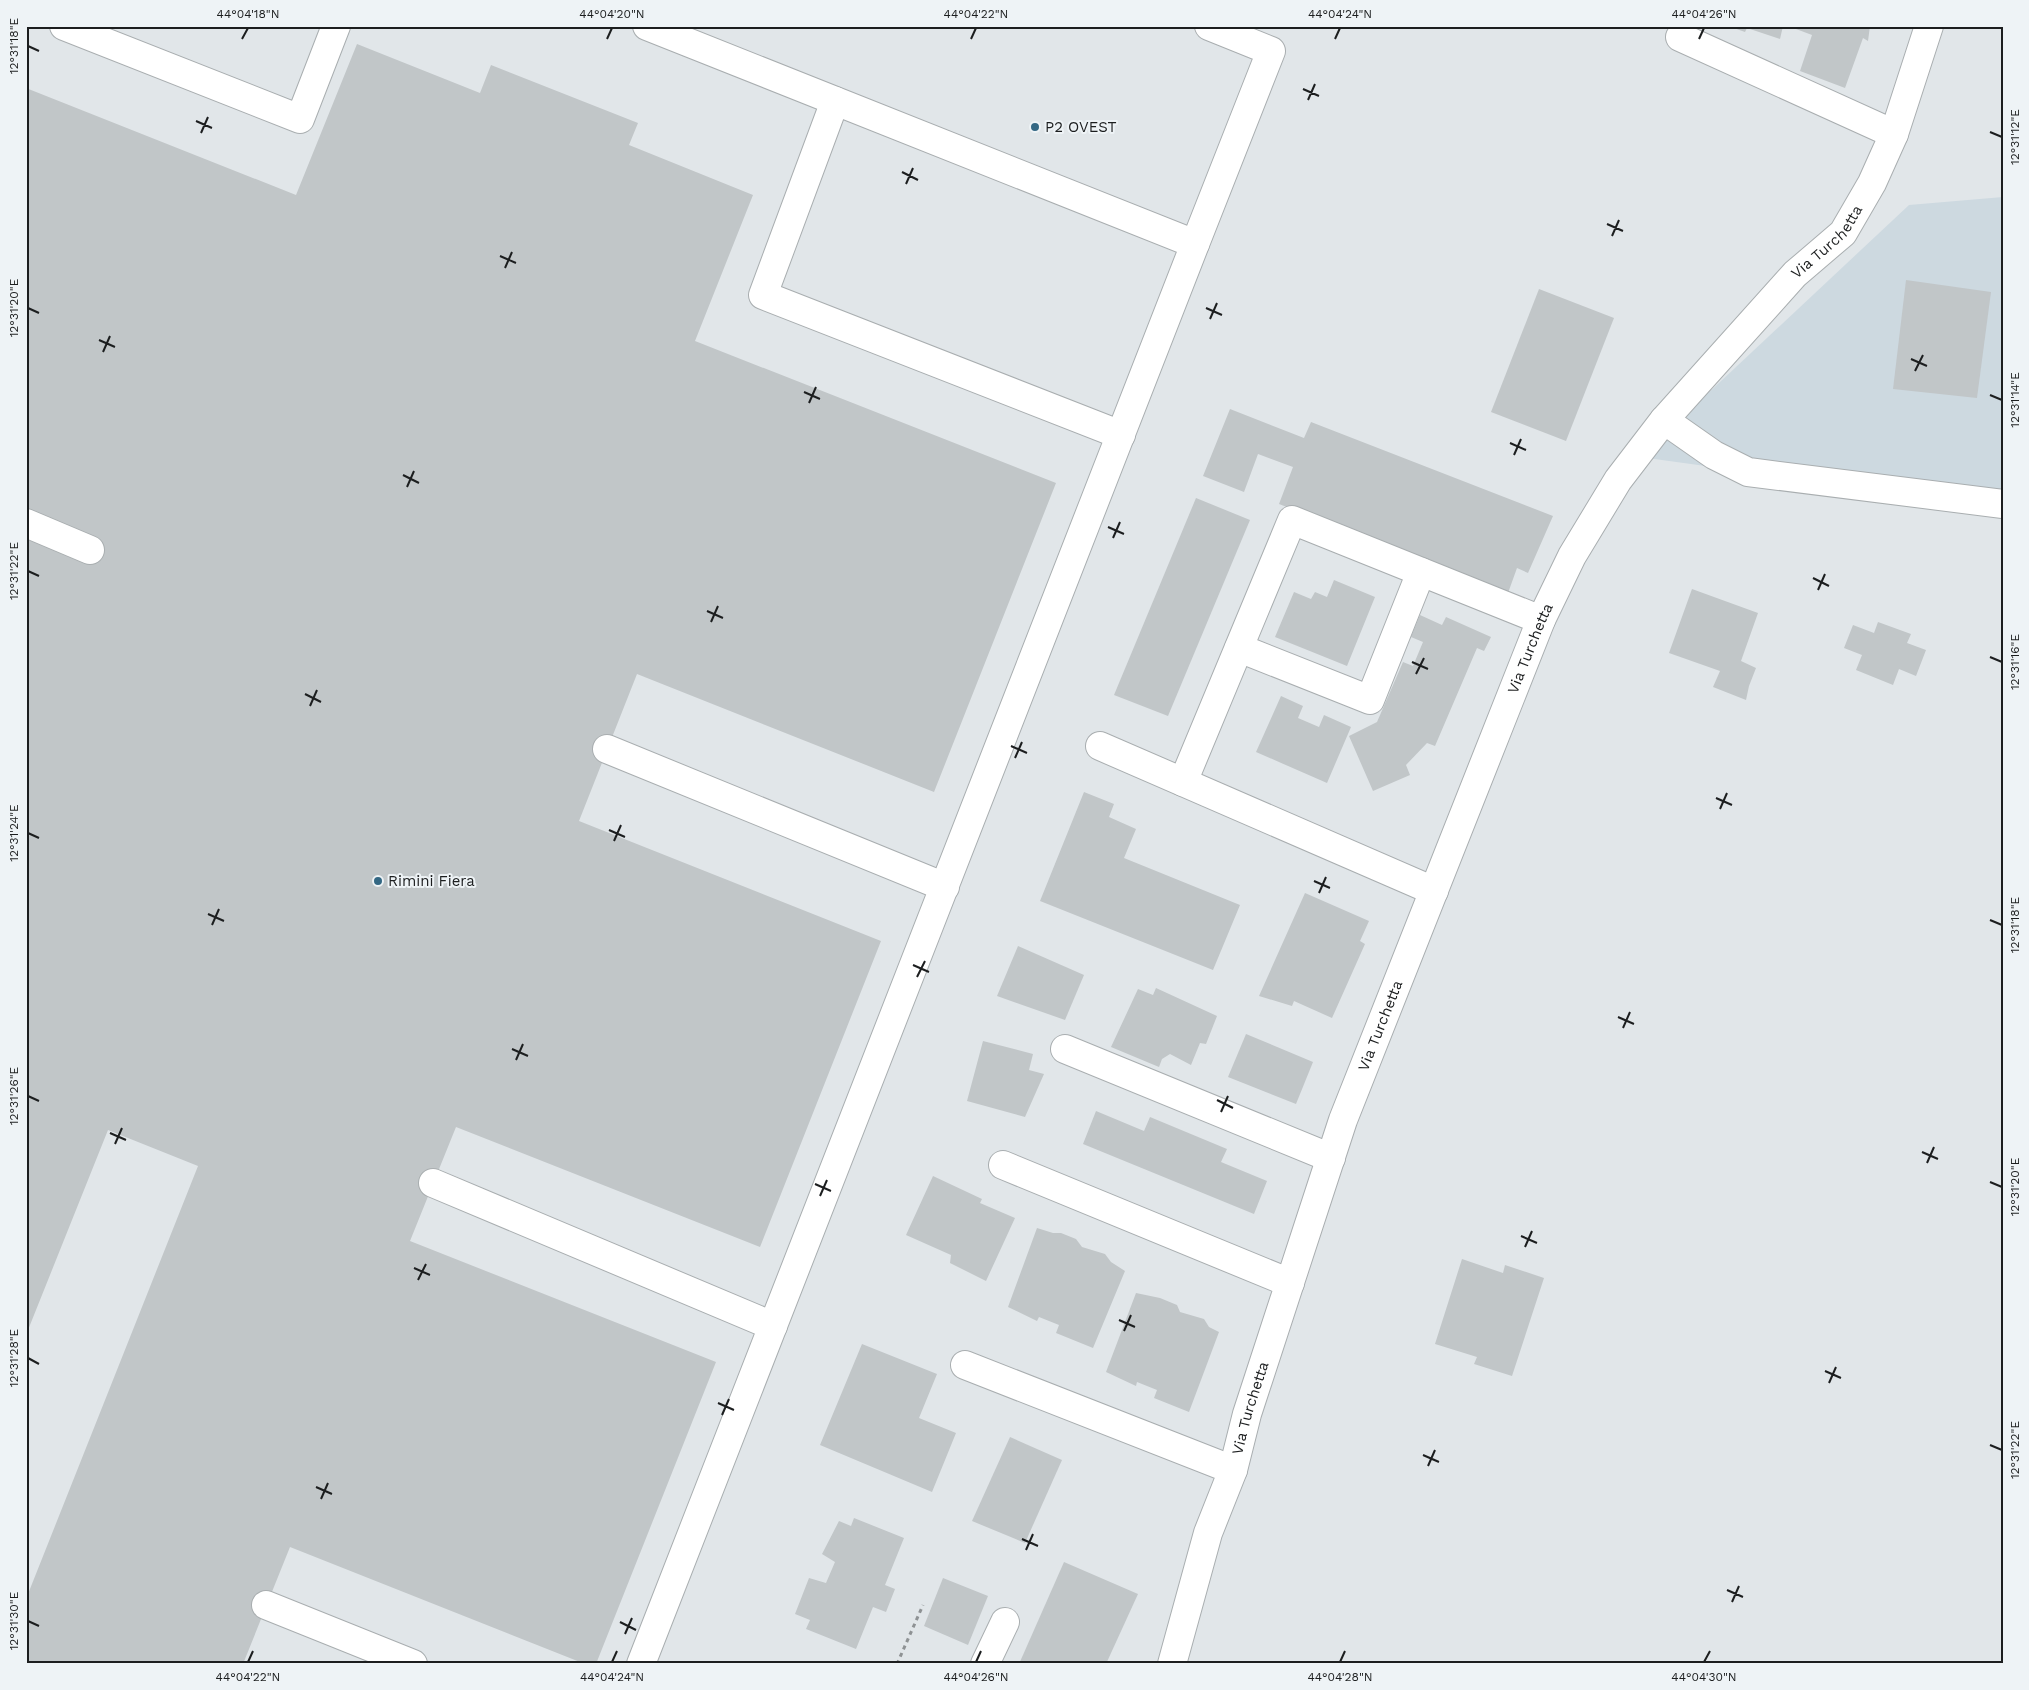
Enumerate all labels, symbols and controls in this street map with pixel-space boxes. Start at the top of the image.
text: 44°04'18"N [217,7,279,21]
text: 44°04'20"N [579,7,645,21]
text: 44°04'22"N [944,7,1008,21]
text: 44°04'24"N [1308,7,1372,21]
text: 44°04'26"N [1671,7,1737,21]
text: 12°31'18"E [7,18,21,74]
text: 12°31'12"E [2008,109,2022,165]
place label: P2 OVEST [1045,118,1117,136]
marker: P2 OVEST [1029,121,1041,133]
street label: Via Turchetta [1787,201,1866,282]
text: 12°31'20"E [7,278,21,337]
text: 12°31'14"E [2008,372,2022,428]
text: 12°31'22"E [7,542,21,600]
street label: Via Turchetta [1504,600,1557,696]
text: 12°31'16"E [2008,634,2022,690]
text: 12°31'24"E [7,804,21,862]
place label: Rimini Fiera [388,872,475,890]
marker: Rimini Fiera [372,875,384,887]
text: 12°31'18"E [2008,897,2022,953]
street label: Via Turchetta [1354,977,1407,1074]
text: 12°31'26"E [7,1066,21,1125]
text: 12°31'20"E [2008,1157,2022,1216]
text: 12°31'28"E [7,1328,21,1387]
street label: Via Turchetta [1228,1359,1273,1456]
text: 12°31'22"E [2008,1421,2022,1479]
text: 12°31'30"E [7,1591,21,1650]
text: 44°04'22"N [216,1670,280,1684]
text: 44°04'24"N [580,1670,644,1684]
text: 44°04'26"N [943,1670,1009,1684]
text: 44°04'28"N [1307,1670,1373,1684]
text: 44°04'30"N [1671,1670,1737,1684]

